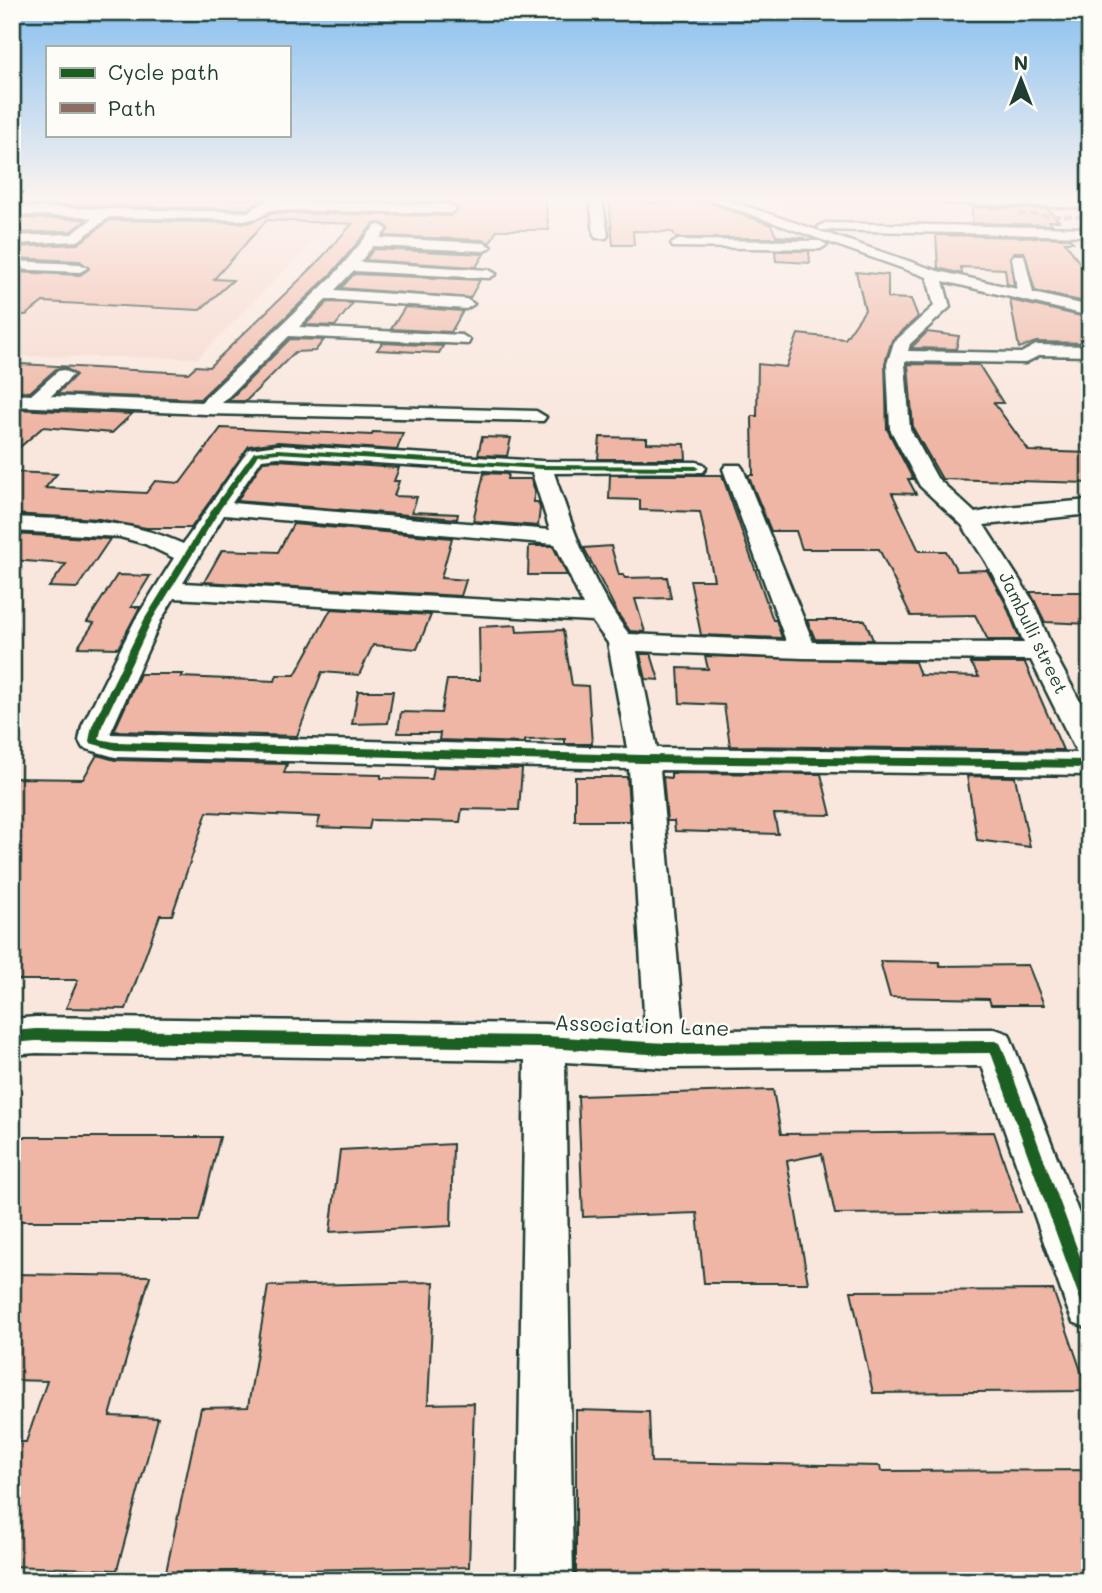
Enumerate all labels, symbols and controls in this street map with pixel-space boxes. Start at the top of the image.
legend [46,46,290,136]
north arrow [986,46,1056,116]
text: N [1014,50,1028,75]
text: Cycle path [108,58,218,85]
text: Path [108,94,155,121]
street label: Jambulli street [994,568,1074,698]
street label: Association Lane [554,1008,730,1041]

